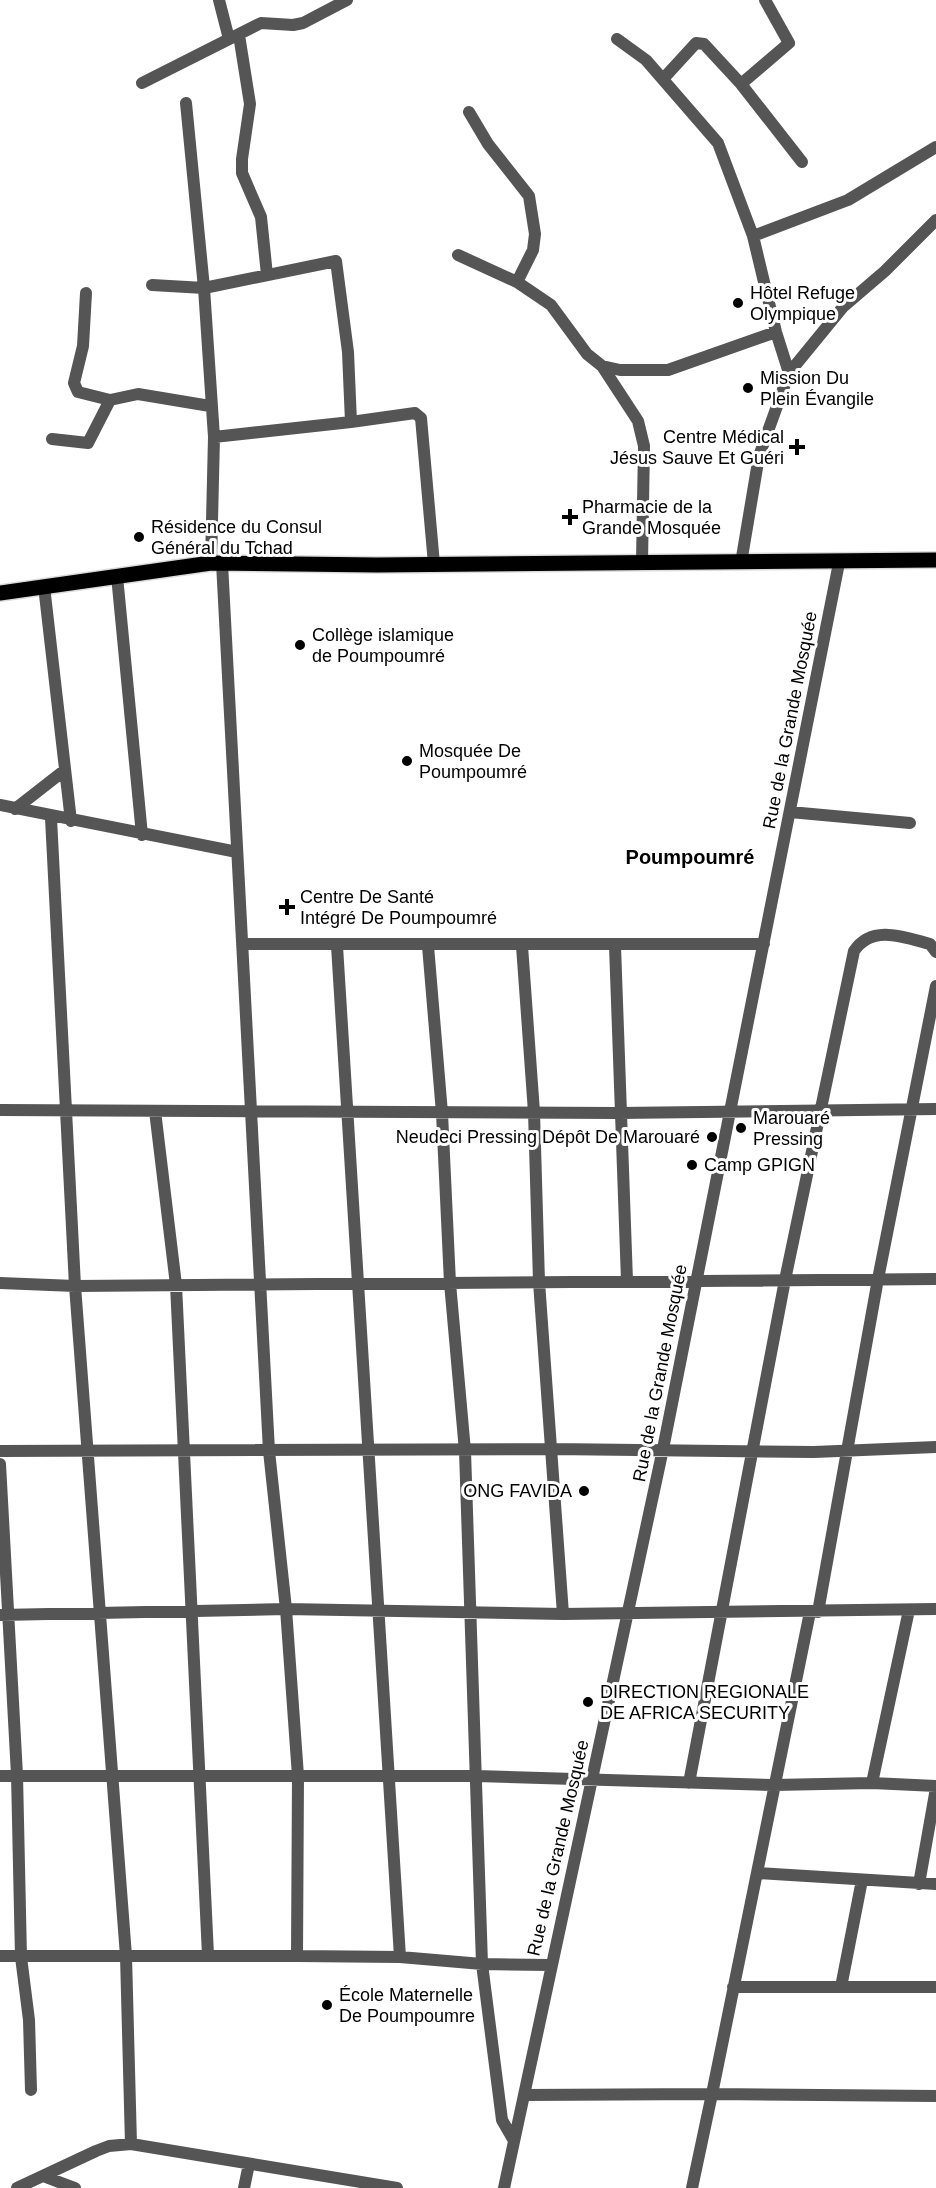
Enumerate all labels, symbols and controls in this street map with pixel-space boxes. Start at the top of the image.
place label: Hôtel Refuge Olympique [750,283,855,324]
marker: Hôtel Refuge Olympique [731,296,745,310]
place label: Mission Du Plein Évangile [760,368,874,409]
marker: Mission Du Plein Évangile [741,381,755,395]
place label: Centre Médical Jésus Sauve Et Guéri [610,427,784,468]
marker: Centre Médical Jésus Sauve Et Guéri [788,438,806,456]
place label: Pharmacie de la Grande Mosquée [582,497,721,538]
marker: Pharmacie de la Grande Mosquée [563,510,577,524]
place label: Résidence du Consul Général du Tchad [151,517,322,558]
marker: Résidence du Consul Général du Tchad [132,530,146,544]
street label: Rue de la Grande Mosquée [759,610,821,830]
place label: Collège islamique de Poumpoumré [312,625,454,666]
marker: Collège islamique de Poumpoumré [293,638,307,652]
place label: Mosquée De Poumpoumré [419,741,527,782]
marker: Mosquée De Poumpoumré [400,754,414,768]
district label: Poumpoumré [626,846,754,868]
place label: Centre De Santé Intégré De Poumpoumré [300,887,497,928]
marker: Centre De Santé Intégré De Poumpoumré [278,898,296,916]
place label: Marouaré Pressing [753,1108,830,1149]
marker: Marouaré Pressing [734,1121,748,1135]
place label: Neudeci Pressing Dépôt De Marouaré [396,1127,700,1147]
marker: Neudeci Pressing Dépôt De Marouaré [705,1130,719,1144]
place label: Camp GPIGN [704,1155,815,1175]
marker: Camp GPIGN [685,1158,699,1172]
street label: Rue de la Grande Mosquée [629,1263,691,1483]
place label: ONG FAVIDA [463,1481,572,1501]
marker: ONG FAVIDA [577,1484,591,1498]
place label: DIRECTION REGIONALE DE AFRICA SECURITY [600,1682,809,1723]
marker: DIRECTION REGIONALE DE AFRICA SECURITY [581,1695,595,1709]
street label: Rue de la Grande Mosquée [523,1738,593,1958]
place label: École Maternelle De Poumpoumre [339,1985,475,2026]
marker: École Maternelle De Poumpoumre [320,1998,334,2012]

